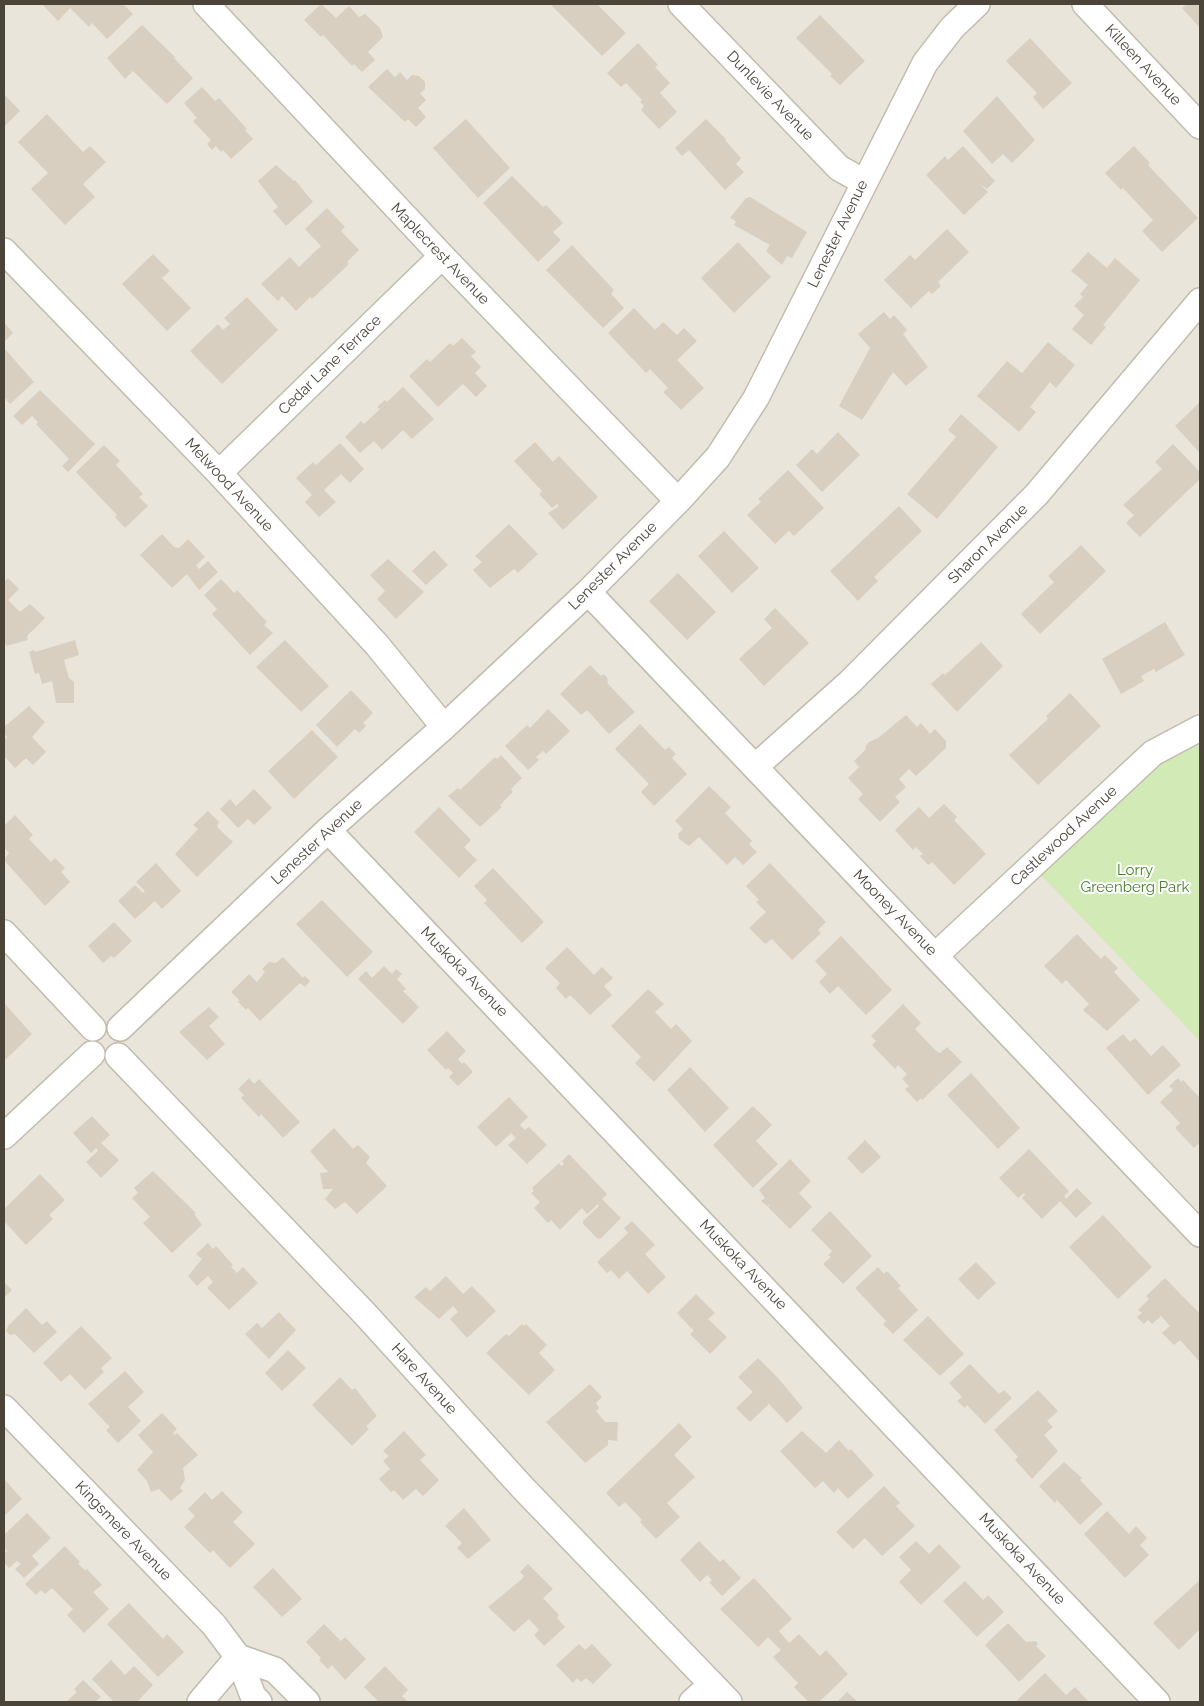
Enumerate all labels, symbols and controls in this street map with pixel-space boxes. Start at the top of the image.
street label: Killeen Avenue [1101,21,1185,109]
street label: Dunlevie Avenue [723,47,817,145]
street label: Lenester Avenue [804,177,872,291]
street label: Maplecrest Avenue [387,199,493,309]
street label: Cedar Lane Terrace [275,311,385,419]
street label: Melwood Avenue [181,435,277,535]
street label: Sharon Avenue [944,500,1032,588]
street label: Lenester Avenue [565,518,661,614]
street label: Castlewood Avenue [1007,782,1121,890]
street label: Lenester Avenue [268,795,366,889]
park label: Lorry Greenberg Park [1081,861,1189,896]
street label: Mooney Avenue [849,866,941,960]
street label: Muskoka Avenue [416,923,512,1021]
street label: Muskoka Avenue [695,1216,791,1314]
street label: Hare Avenue [387,1340,461,1418]
street label: Kingsmere Avenue [71,1478,175,1584]
street label: Muskoka Avenue [975,1510,1069,1608]

